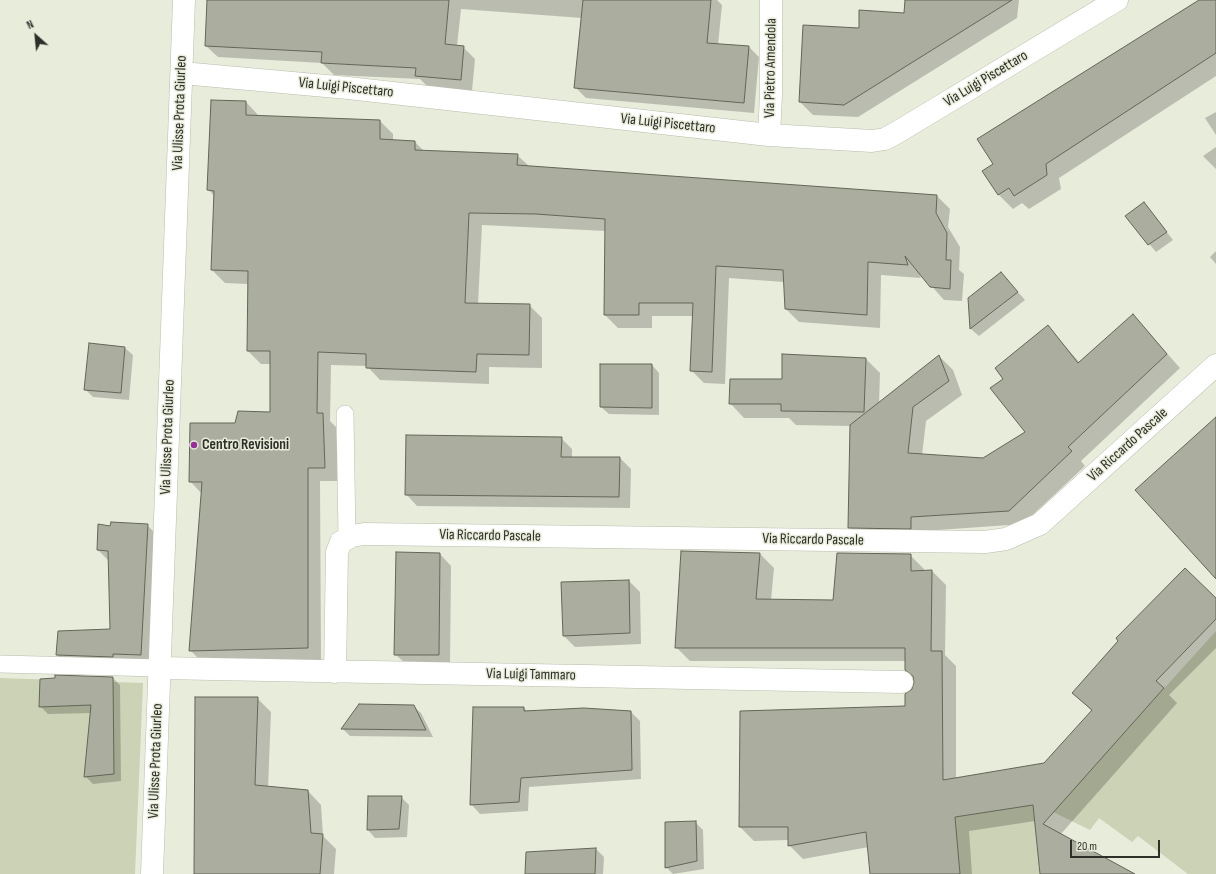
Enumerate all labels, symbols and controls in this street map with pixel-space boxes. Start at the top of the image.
north arrow [16,16,56,56]
text: N [25,18,36,32]
street label: Via Pietro Amendola [761,18,781,118]
street label: Via Luigi Piscettaro [941,47,1031,111]
street label: Via Ulisse Prota Giurleo [169,55,191,171]
street label: Via Luigi Piscettaro [298,74,394,102]
street label: Via Luigi Piscettaro [620,110,716,138]
street label: Via Ulisse Prota Giurleo [157,379,179,495]
street label: Via Riccardo Pascale [1084,404,1172,486]
place label: Centro Revisioni [202,436,289,454]
marker: Centro Revisioni [189,440,199,450]
street label: Via Riccardo Pascale [439,526,541,546]
street label: Via Riccardo Pascale [762,530,864,550]
street label: Via Luigi Tammaro [486,665,576,685]
street label: Via Ulisse Prota Giurleo [145,703,167,819]
scale bar [1072,832,1162,858]
text: 20 m [1077,839,1097,854]

